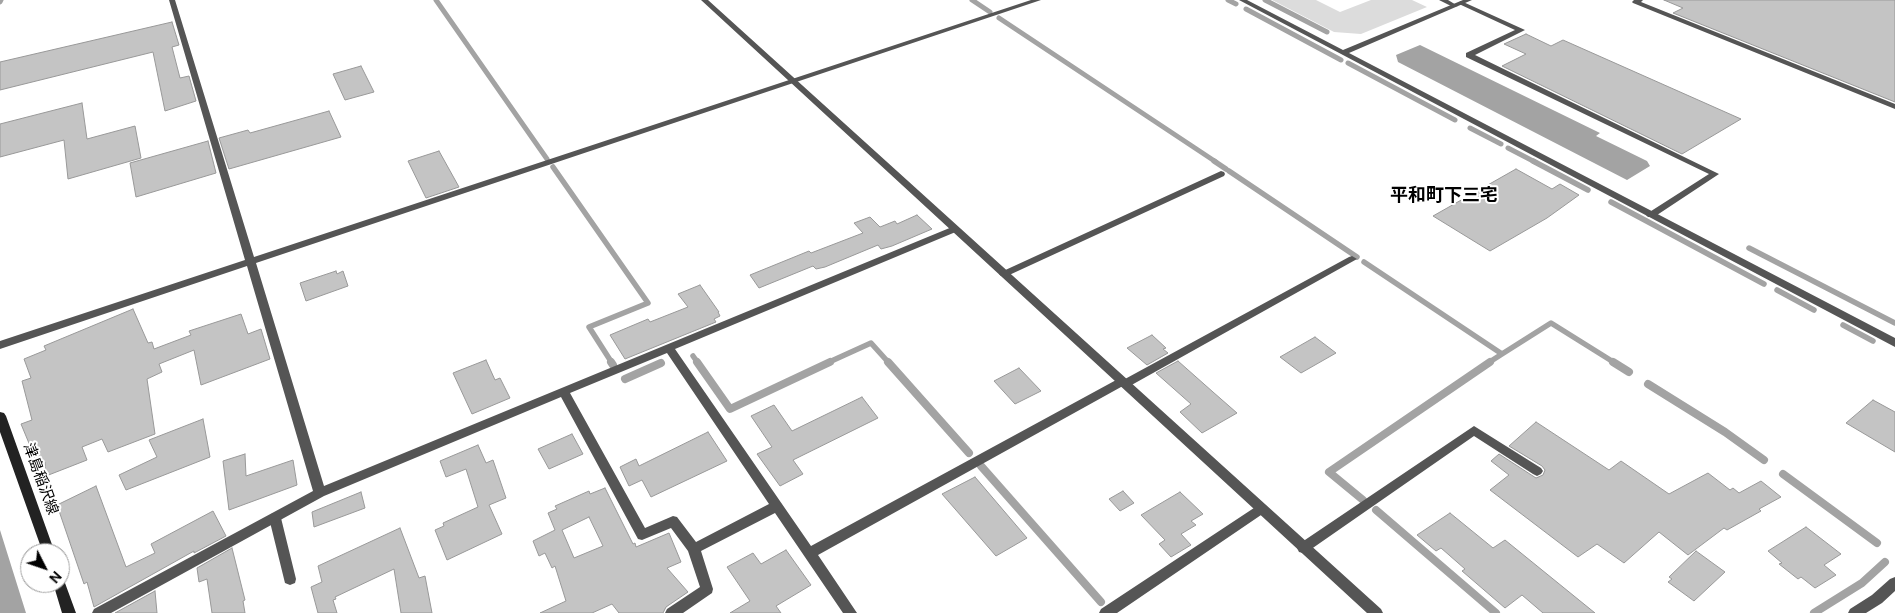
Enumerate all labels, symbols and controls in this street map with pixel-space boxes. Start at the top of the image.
district label: 平和町下三宅 [1390,185,1498,207]
street label: 津島稲沢線 [19,441,61,517]
north arrow [20,543,70,593]
text: N [45,567,66,587]

